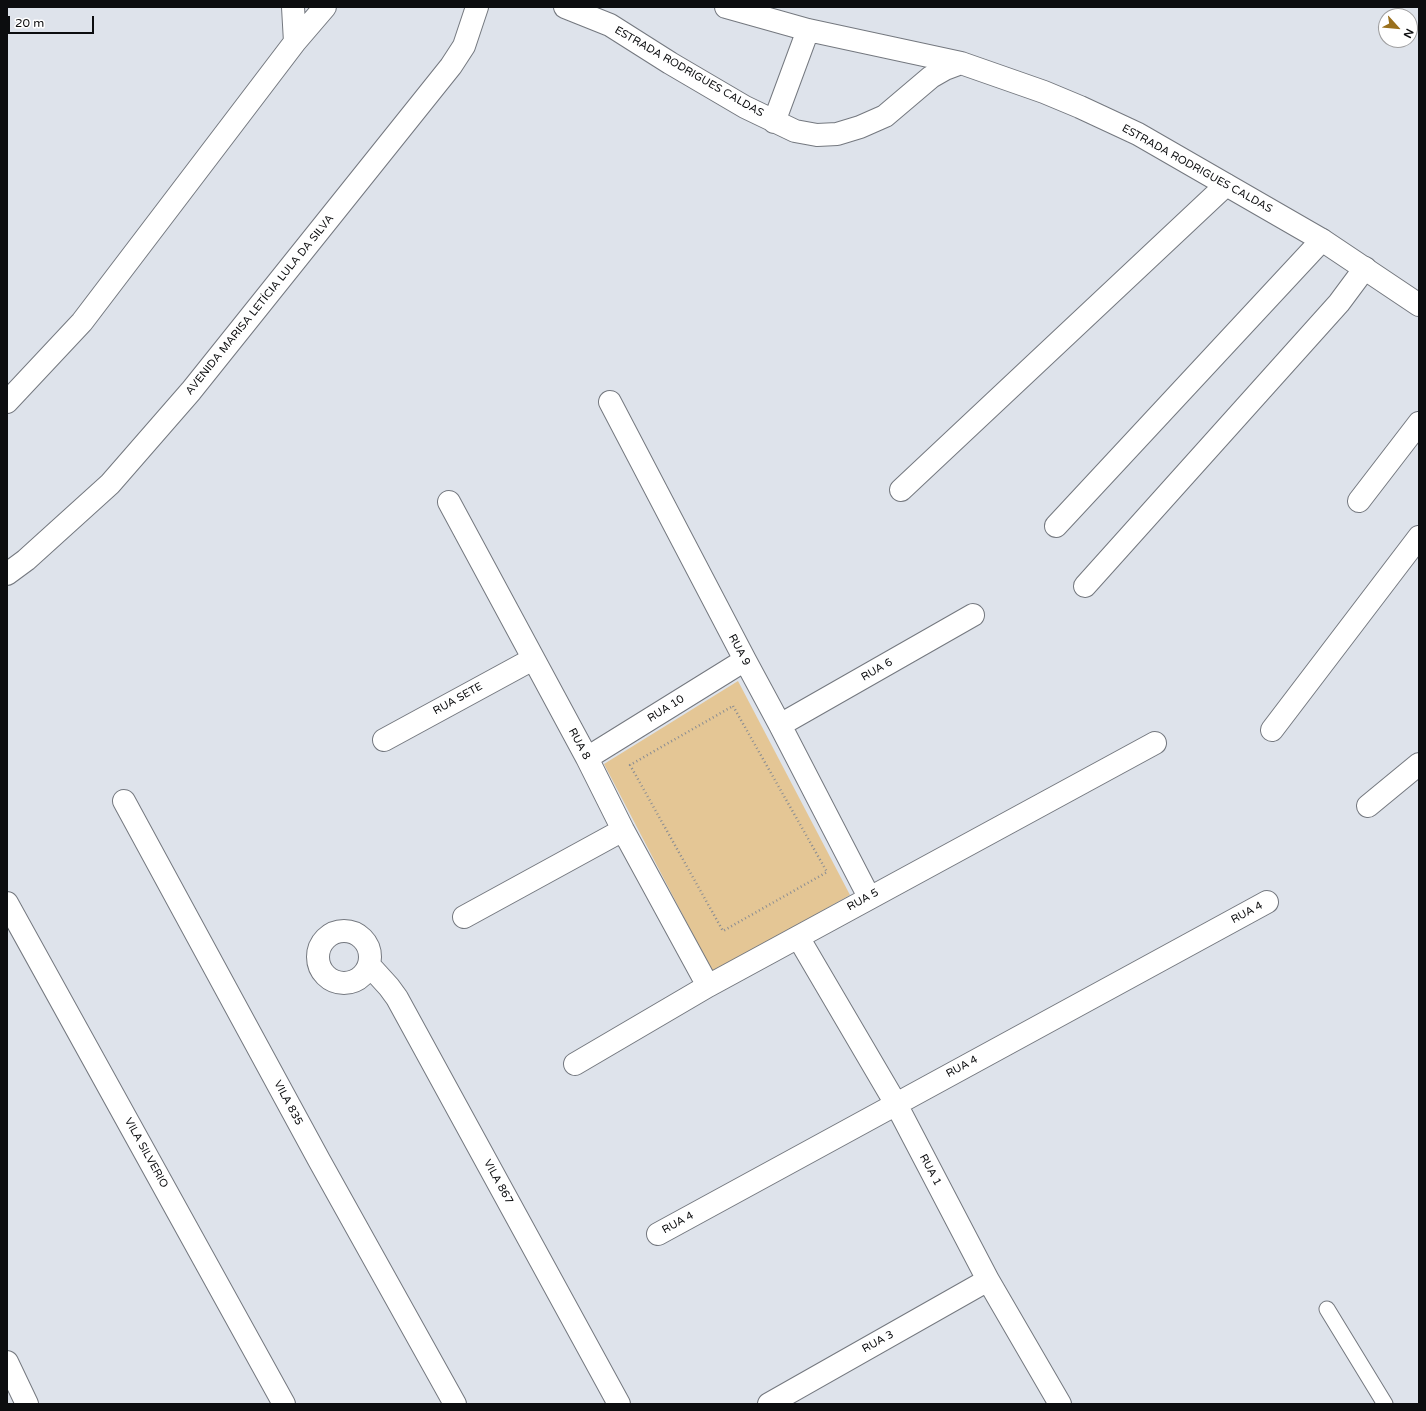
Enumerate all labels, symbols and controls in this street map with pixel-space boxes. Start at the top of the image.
scale bar [10,8,96,34]
north arrow [1378,8,1418,48]
text: 20 m [15,16,44,30]
street label: ESTRADA RODRIGUES CALDAS [612,24,766,120]
text: N [1400,26,1416,40]
street label: ESTRADA RODRIGUES CALDAS [1120,122,1274,216]
street label: AVENIDA MARISA LETÍCIA LULA DA SILVA [183,212,337,398]
street label: RUA 9 [725,632,753,668]
street label: RUA 6 [859,656,895,684]
street label: RUA SETE [431,680,485,718]
street label: RUA 10 [645,693,687,725]
street label: RUA 8 [565,726,593,762]
street label: RUA 5 [845,886,881,914]
street label: RUA 4 [1229,899,1265,927]
street label: RUA 4 [944,1053,980,1081]
street label: VILA 835 [271,1078,305,1128]
street label: VILA SILVERIO [121,1116,171,1190]
street label: RUA 1 [916,1152,944,1188]
street label: VILA 867 [480,1158,516,1206]
street label: RUA 4 [660,1209,696,1237]
street label: RUA 3 [860,1328,896,1356]

